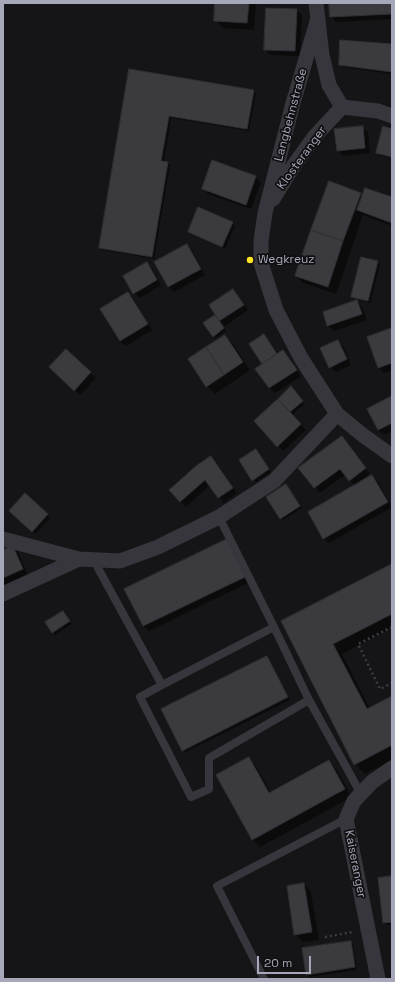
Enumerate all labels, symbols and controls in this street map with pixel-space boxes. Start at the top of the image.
street label: Langbehnstraße [272,67,310,163]
street label: Klosteranger [274,124,330,192]
place label: Wegkreuz [258,253,315,267]
marker: Wegkreuz [245,255,255,265]
street label: Kaiseranger [341,829,369,899]
scale bar [259,948,313,974]
text: 20 m [264,955,292,971]

